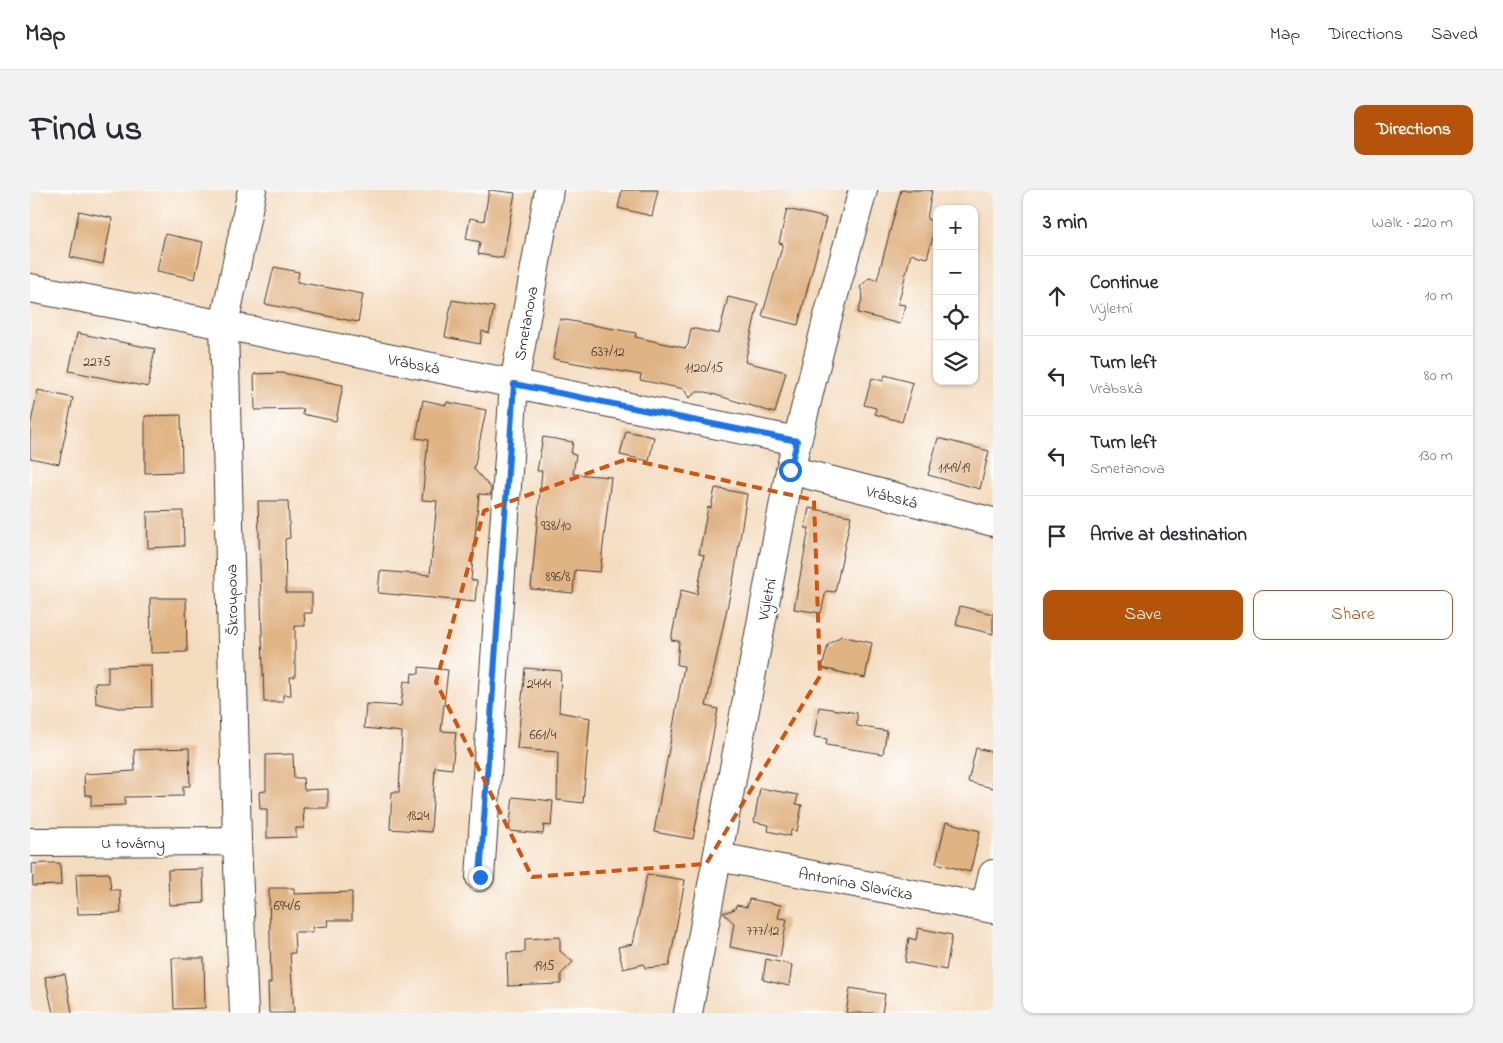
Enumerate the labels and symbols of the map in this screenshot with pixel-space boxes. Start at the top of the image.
street label: Smetanova [509,284,545,362]
house number: 637/12 [591,342,625,363]
street label: Vrábská [385,348,442,382]
house number: 2275 [83,352,111,373]
house number: 1120/15 [685,358,723,379]
house number: 1149/19 [938,458,971,479]
route start [779,459,802,482]
street label: Vrábská [862,480,920,516]
house number: 938/10 [541,516,571,537]
street label: Škroupova [220,564,246,636]
house number: 896/8 [545,567,571,588]
street label: Výletní [752,576,784,623]
house number: 2444 [527,674,551,695]
house number: 661/4 [530,725,557,746]
house number: 1824 [407,806,429,827]
street label: U továrny [101,832,165,856]
street label: Antonína Slavíčka [796,862,915,908]
route end [469,866,492,889]
house number: 694/6 [274,896,300,917]
house number: 777/12 [746,921,780,942]
house number: 1915 [533,956,555,977]

